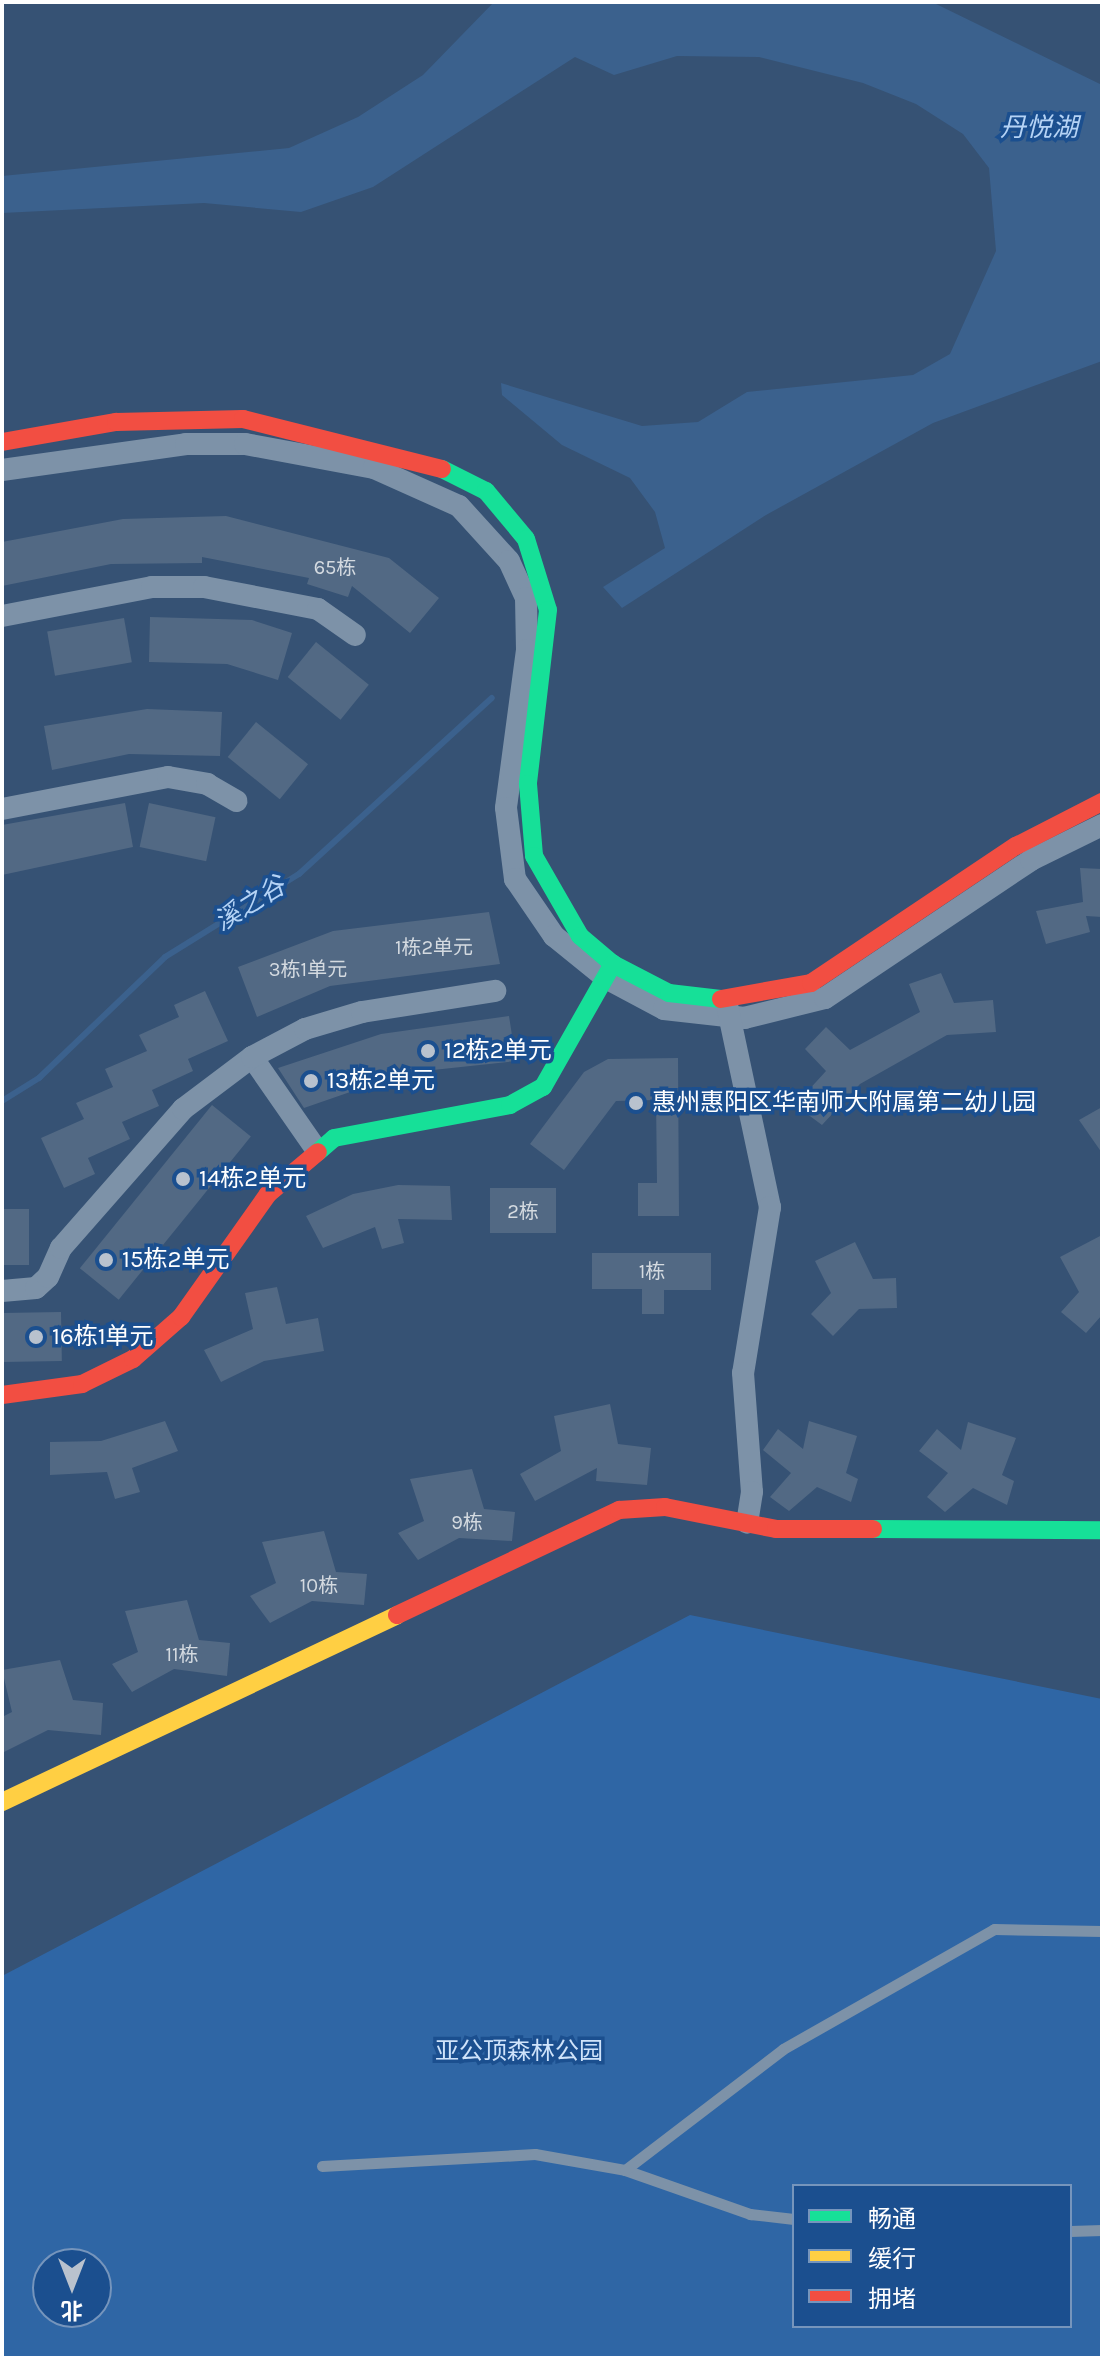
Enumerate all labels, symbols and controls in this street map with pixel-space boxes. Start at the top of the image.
water label: 丹悦湖 [1000,112,1078,144]
house number: 65栋 [314,555,356,579]
water label: 溪之谷 [209,870,291,938]
house number: 1栋2单元 [395,935,473,959]
house number: 3栋1单元 [269,957,347,981]
place label: 12栋2单元 [444,1037,552,1065]
marker: 12栋2单元 [419,1042,437,1060]
place label: 13栋2单元 [327,1067,435,1095]
marker: 13栋2单元 [302,1072,320,1090]
place label: 惠州惠阳区华南师大附属第二幼儿园 [652,1089,1036,1117]
marker: 惠州惠阳区华南师大附属第二幼儿园 [627,1094,645,1112]
place label: 14栋2单元 [199,1165,306,1193]
marker: 14栋2单元 [174,1170,192,1188]
house number: 2栋 [507,1199,539,1223]
place label: 15栋2单元 [122,1246,229,1274]
marker: 15栋2单元 [97,1251,115,1269]
house number: 1栋 [639,1259,665,1283]
place label: 16栋1单元 [52,1323,154,1351]
marker: 16栋1单元 [27,1328,45,1346]
house number: 9栋 [451,1510,483,1534]
house number: 10栋 [300,1573,338,1597]
house number: 11栋 [165,1642,199,1666]
park label: 亚公顶森林公园 [435,2038,603,2066]
legend [792,2184,1072,2328]
text: 畅通 [868,2205,916,2233]
text: 缓行 [868,2245,916,2273]
north arrow [32,2248,112,2328]
text: 拥堵 [868,2285,916,2313]
text: 北 [61,2297,83,2323]

